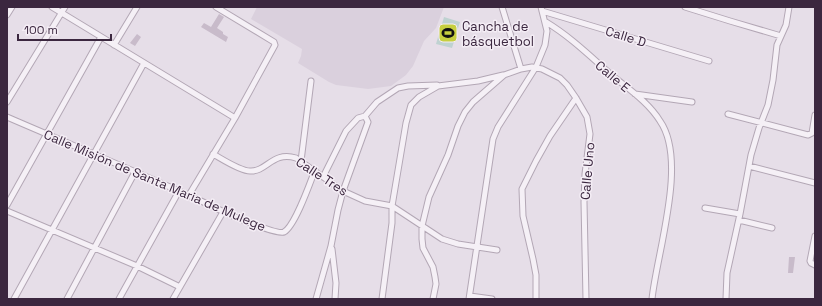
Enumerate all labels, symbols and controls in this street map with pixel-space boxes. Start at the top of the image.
scale bar [18,16,111,42]
place label: Cancha de básquetbol [462,18,534,50]
text: 100 m [24,22,58,38]
sports icon: Cancha de básquetbol [437,22,459,44]
street label: Calle D [603,22,648,51]
street label: Calle E [592,57,634,96]
street label: Calle Misión de Santa Maria de Mulege [41,126,268,235]
street label: Calle Uno [577,141,598,201]
street label: Calle Tres [292,153,351,200]

